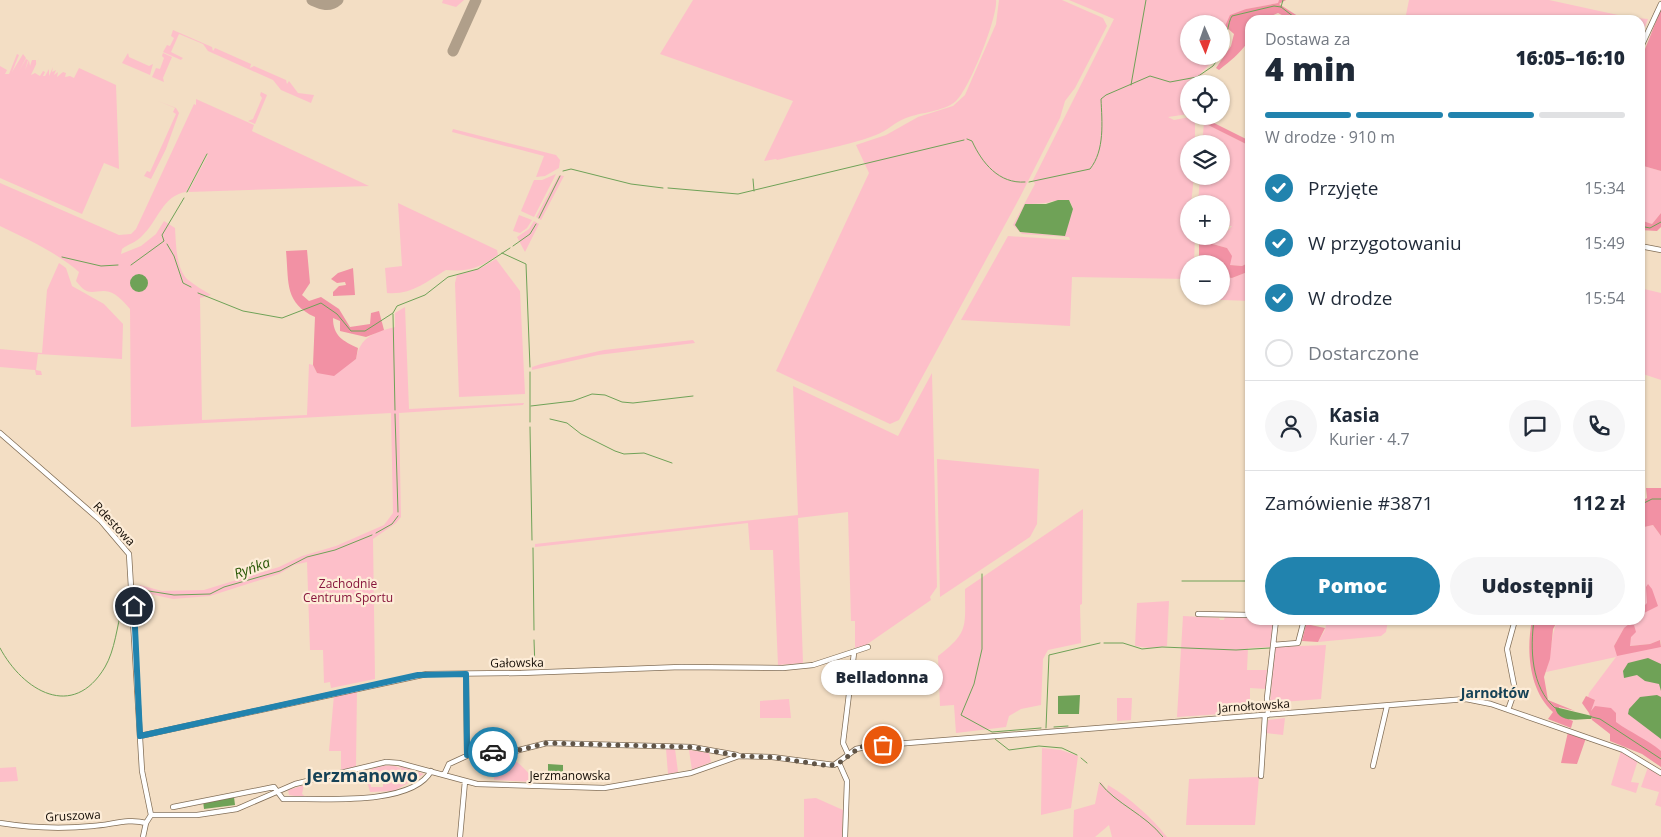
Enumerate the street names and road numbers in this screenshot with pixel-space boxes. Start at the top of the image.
street label: Rdestowa [90,498,139,549]
street label: Gałowska [490,654,544,671]
street label: Jarnołtowska [1217,695,1290,717]
street label: Jerzmanowska [529,767,610,784]
street label: Gruszowa [45,806,101,825]

